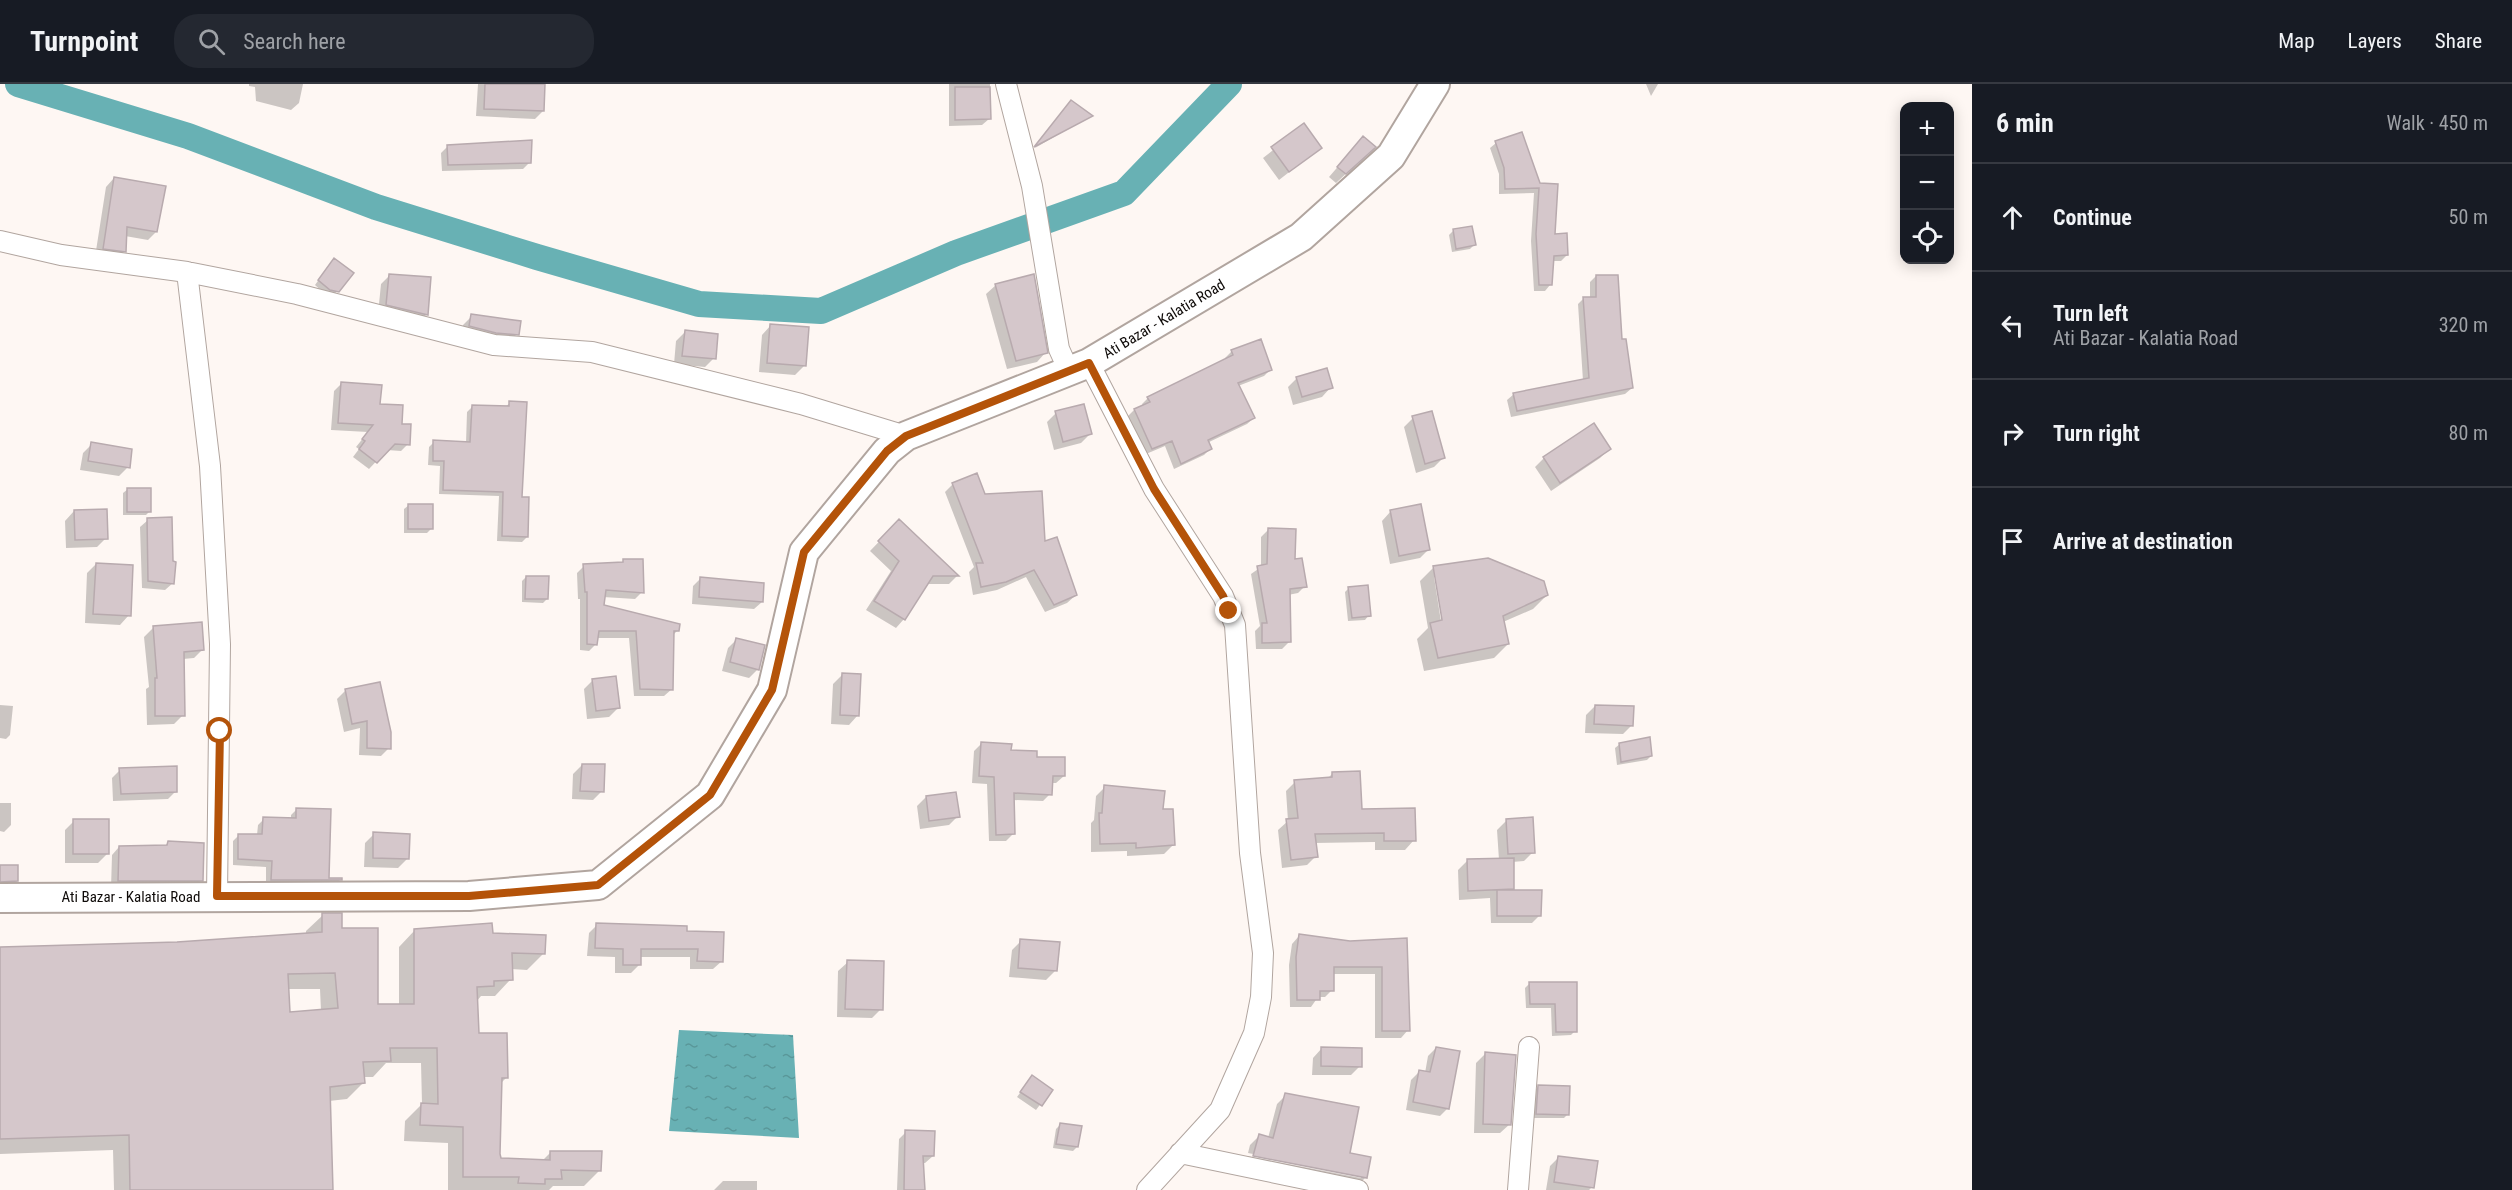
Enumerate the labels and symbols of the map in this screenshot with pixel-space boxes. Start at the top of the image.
street label: Ati Bazar - Kalatia Road [1100,276,1228,362]
route end [1215,597,1241,623]
route start [206,717,232,743]
street label: Ati Bazar - Kalatia Road [62,888,200,906]

